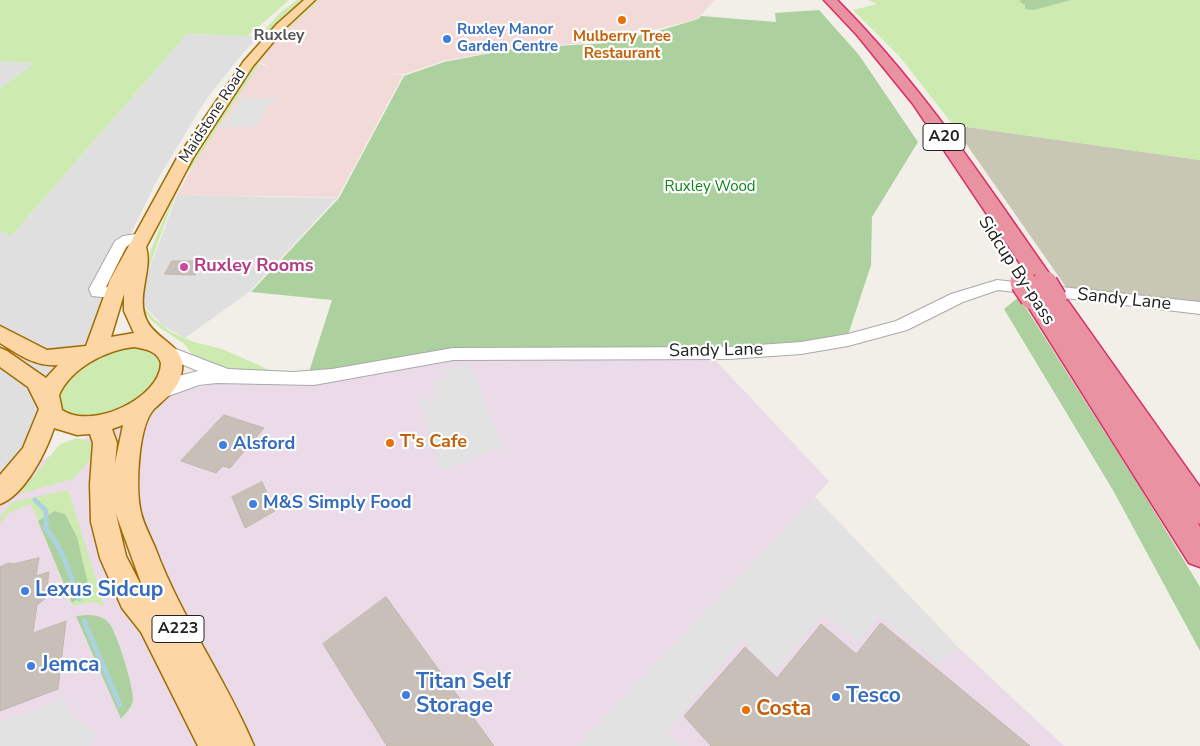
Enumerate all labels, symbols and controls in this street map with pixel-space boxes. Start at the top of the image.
marker: Mulberry Tree Restaurant [616,14,628,26]
place label: Ruxley Manor Garden Centre [457,21,558,56]
district label: Ruxley [254,26,304,46]
place label: Mulberry Tree Restaurant [573,28,671,63]
marker: Ruxley Manor Garden Centre [441,33,453,45]
street label: Maidstone Road [176,65,250,167]
road number: A20 [923,124,965,150]
park label: Ruxley Wood [664,178,756,196]
street label: Sidcup By-pass [973,213,1059,329]
place label: Ruxley Rooms [194,256,314,278]
marker: Ruxley Rooms [178,261,190,273]
street label: Sandy Lane [1076,284,1172,316]
street label: Sandy Lane [669,339,763,363]
place label: T's Cafe [400,432,467,454]
place label: Alsford [233,434,295,456]
marker: T's Cafe [384,437,396,449]
marker: Alsford [217,439,229,451]
place label: M&S Simply Food [263,493,412,515]
marker: M&S Simply Food [247,498,259,510]
place label: Lexus Sidcup [35,578,163,604]
marker: Lexus Sidcup [19,585,31,597]
road number: A223 [152,616,204,642]
place label: Jemca [41,653,100,679]
marker: Jemca [25,660,37,672]
place label: Titan Self Storage [416,670,511,720]
place label: Tesco [846,684,901,710]
marker: Titan Self Storage [400,689,412,701]
marker: Tesco [830,691,842,703]
place label: Costa [756,697,811,723]
marker: Costa [740,704,752,716]

